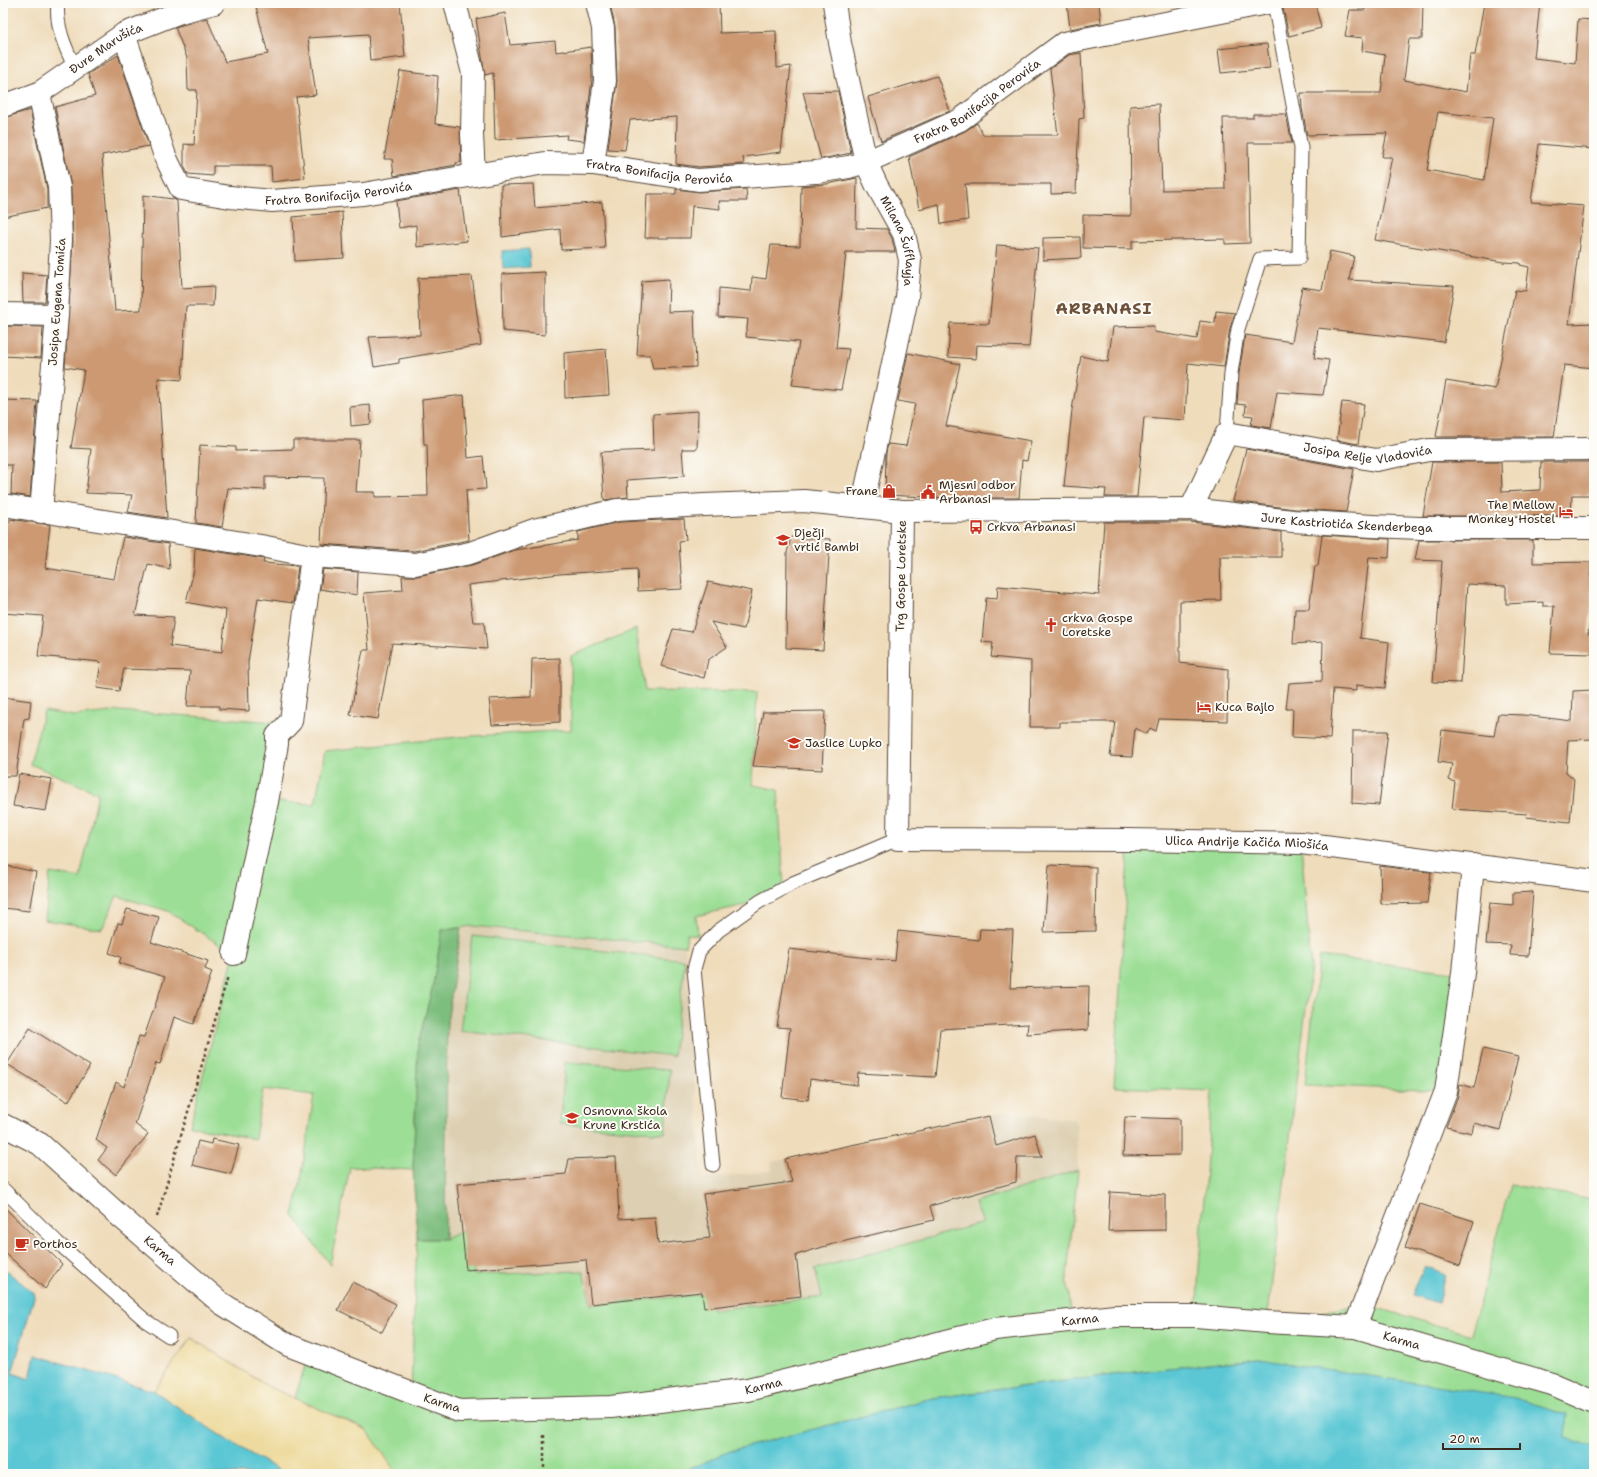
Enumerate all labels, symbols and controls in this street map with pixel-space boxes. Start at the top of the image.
street label: Đure Marušića [66,19,145,77]
street label: Fratra Bonifacija Perovića [911,55,1044,148]
street label: Fratra Bonifacija Perovića [586,156,734,188]
street label: Fratra Bonifacija Perovića [264,178,414,209]
street label: Milana Šufflayja [876,193,918,287]
street label: Josipa Eugena Tomića [45,237,69,367]
district label: ARBANASI [1055,298,1153,319]
street label: Josipa Relje Vladovića [1302,439,1434,468]
place label: Mjesni odbor Arbanasi [939,477,1016,507]
place label: Frane [845,483,878,499]
shop icon: Frane [881,483,897,499]
public building icon: Mjesni odbor Arbanasi [920,484,936,500]
place label: The Mellow Monkey Hostel [1468,497,1556,527]
hotel icon: The Mellow Monkey Hostel [1558,504,1574,520]
street label: Jure Kastriotića Skenderbega [1260,509,1433,536]
bus stop icon: Crkva Arbanasi [968,519,984,535]
place label: Crkva Arbanasi [987,519,1076,535]
street label: Trg Gospe Loretske [892,520,910,632]
place label: Dječji vrtić Bambi [794,525,859,555]
school or university icon: Dječji vrtić Bambi [775,532,791,548]
place label: crkva Gospe Loretske [1062,610,1133,640]
church icon: crkva Gospe Loretske [1043,617,1059,633]
hotel icon: Kuca Bajlo [1196,699,1212,715]
place label: Kuca Bajlo [1215,699,1274,715]
school or university icon: Jaslice Lupko [786,735,802,751]
place label: Jaslice Lupko [805,735,882,751]
street label: Ulica Andrije Kačića Miošića [1165,833,1330,855]
place label: Osnovna škola Krune Krstića [583,1103,668,1133]
school or university icon: Osnovna škola Krune Krstića [564,1110,580,1126]
street label: Karma [140,1232,180,1269]
cafe icon: Porthos [14,1236,30,1252]
place label: Porthos [33,1236,77,1252]
street label: Karma [1060,1310,1100,1330]
street label: Karma [1381,1328,1422,1354]
street label: Karma [743,1374,784,1398]
street label: Karma [422,1390,463,1417]
scale bar [1443,1425,1520,1451]
text: 20 m [1449,1431,1480,1447]

